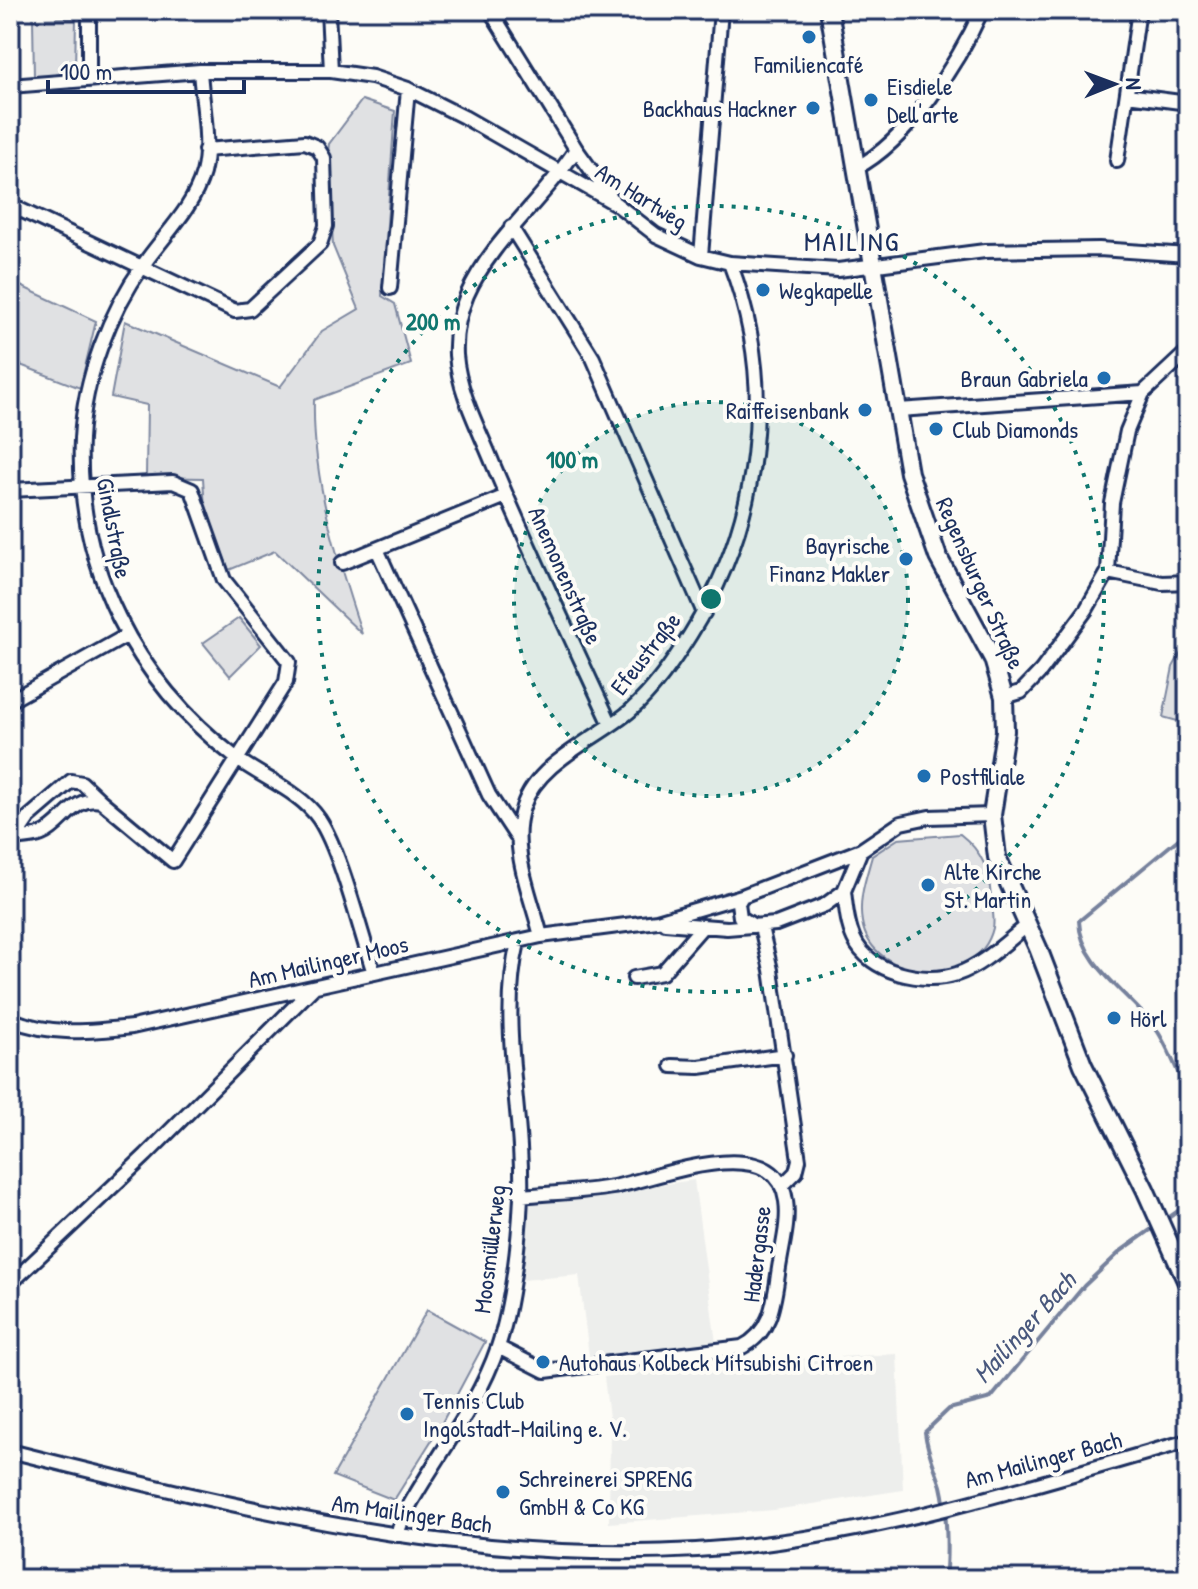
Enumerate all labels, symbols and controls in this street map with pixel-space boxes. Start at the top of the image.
marker: Familiencafé [800,28,818,46]
scale bar [48,44,244,94]
north arrow [1074,44,1154,124]
place label: Familiencafé [753,48,864,80]
text: 100 m [60,55,112,87]
place label: Eisdiele Dell'arte [887,70,959,130]
text: N [1119,78,1149,90]
marker: Eisdiele Dell'arte [862,91,880,109]
place label: Backhaus Hackner [643,92,797,124]
marker: Backhaus Hackner [804,99,822,117]
street label: Am Hartweg [590,155,694,237]
district label: MAILING [804,222,900,260]
place label: Wegkapelle [779,274,874,306]
marker: Wegkapelle [754,281,772,299]
text: 200 m [406,305,460,337]
place label: Braun Gabriela [960,362,1088,394]
marker: Braun Gabriela [1095,369,1113,387]
place label: Raiffeisenbank [726,394,849,426]
marker: Raiffeisenbank [856,401,874,419]
place label: Club Diamonds [952,413,1078,445]
marker: Club Diamonds [927,420,945,438]
text: 100 m [546,443,598,475]
street label: Gindlstraße [90,475,141,581]
street label: Regensburger Straße [929,492,1033,674]
street label: Anemonenstraße [521,501,611,649]
place label: Bayrische Finanz Makler [769,529,890,589]
marker: Bayrische Finanz Makler [897,550,915,568]
centre of rings [697,585,725,613]
street label: Efeustraße [603,605,688,701]
place label: Postfiliale [940,760,1026,792]
marker: Postfiliale [915,767,933,785]
place label: Alte Kirche St. Martin [944,855,1042,915]
marker: Alte Kirche St. Martin [919,876,937,894]
street label: Am Mailinger Moos [245,927,411,995]
place label: Hörl [1130,1002,1167,1034]
marker: Hörl [1105,1009,1123,1027]
street label: Moosmüllerweg [465,1183,513,1315]
street label: Hadergasse [734,1204,778,1304]
water label: Mailinger Bach [965,1262,1085,1391]
place label: Autohaus Kolbeck Mitsubishi Citroen [559,1346,873,1378]
marker: Autohaus Kolbeck Mitsubishi Citroen [534,1353,552,1371]
place label: Tennis Club Ingolstadt-Mailing e. V. [423,1384,627,1444]
marker: Tennis Club Ingolstadt-Mailing e. V. [398,1405,416,1423]
street label: Am Mailinger Bach [961,1423,1125,1495]
place label: Schreinerei SPRENG GmbH & Co KG [519,1462,692,1522]
marker: Schreinerei SPRENG GmbH & Co KG [494,1483,512,1501]
street label: Am Mailinger Bach [330,1486,494,1540]

